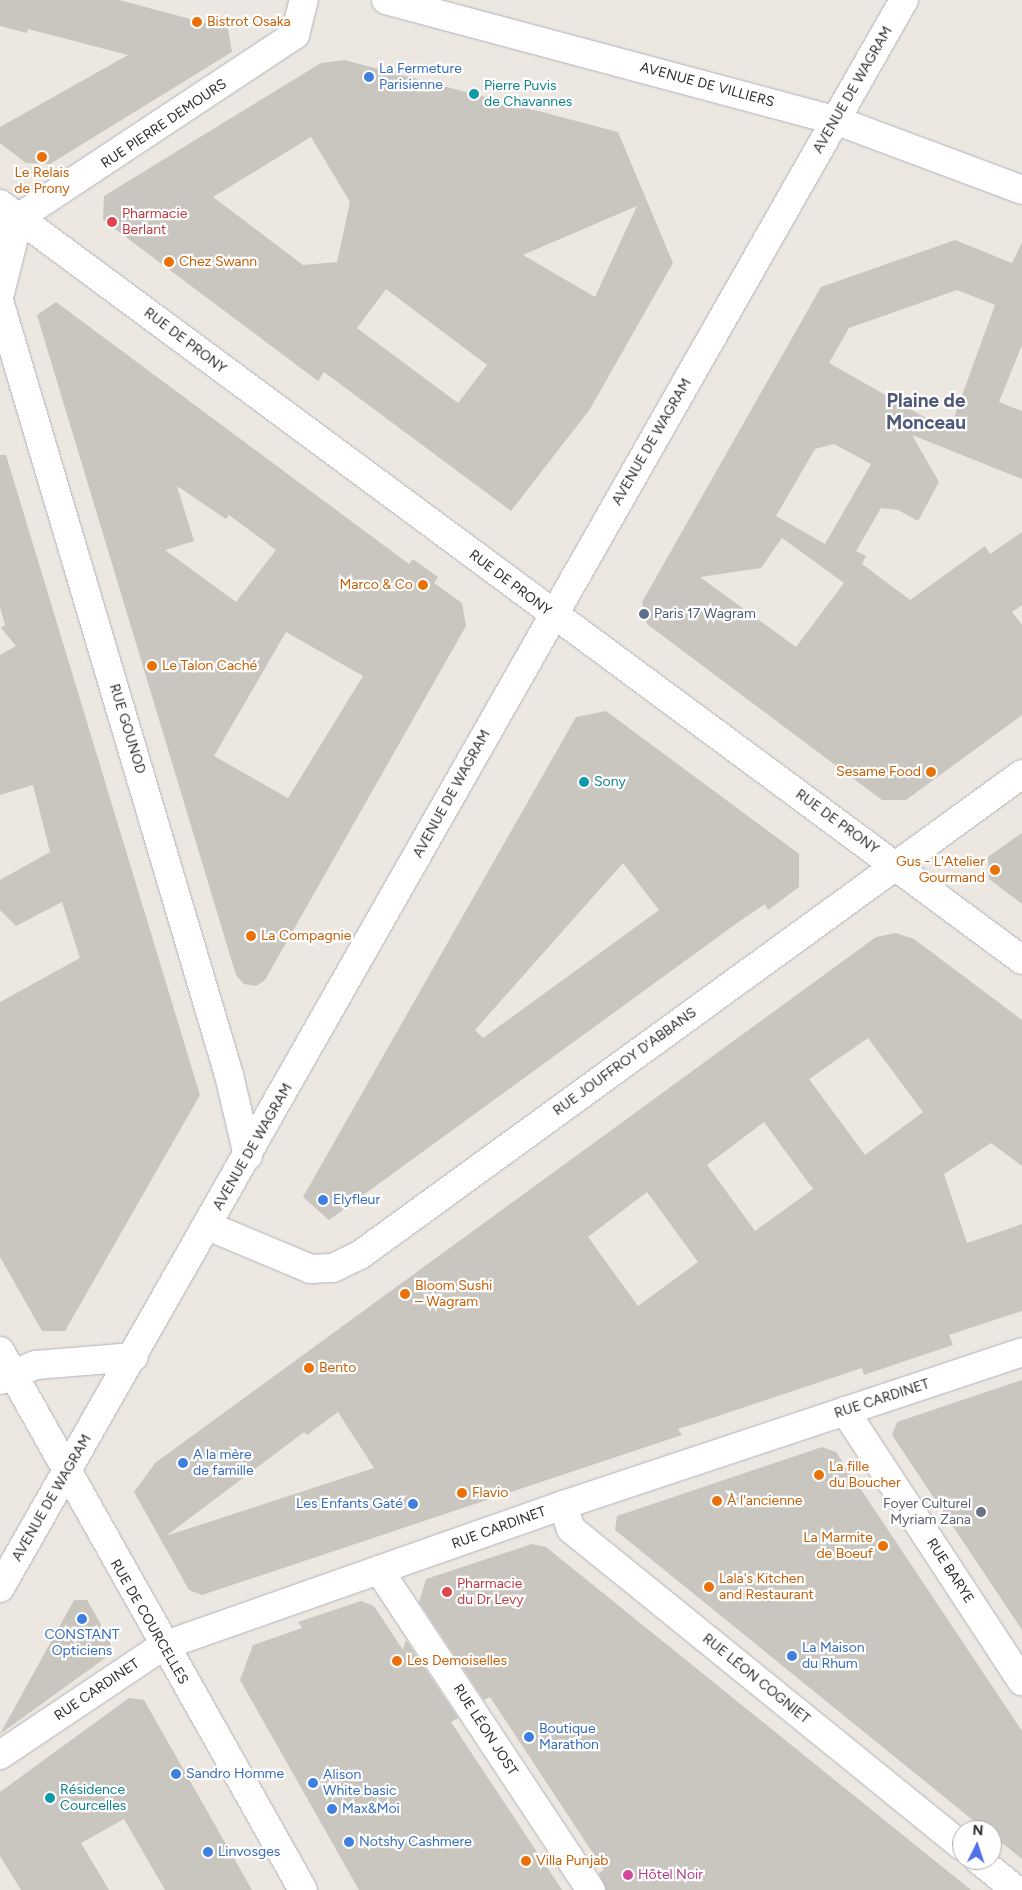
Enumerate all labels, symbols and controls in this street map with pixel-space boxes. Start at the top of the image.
place label: Bistrot Osaka [207,14,291,30]
marker: Bistrot Osaka [191,16,203,28]
street label: AVENUE DE WAGRAM [810,24,896,156]
street label: AVENUE DE VILLIERS [638,59,776,111]
place label: La Fermeture Parisienne [379,61,462,94]
marker: La Fermeture Parisienne [363,71,375,83]
street label: RUE PIERRE DEMOURS [98,76,230,172]
place label: Pierre Puvis de Chavannes [484,78,572,110]
marker: Pierre Puvis de Chavannes [468,88,480,100]
marker: Le Relais de Prony [36,151,48,163]
place label: Le Relais de Prony [14,165,70,198]
place label: Pharmacie Berlant [122,206,187,238]
marker: Pharmacie Berlant [106,216,118,228]
place label: Chez Swann [179,254,257,270]
marker: Chez Swann [163,256,175,268]
street label: RUE DE PRONY [140,305,230,377]
street label: AVENUE DE WAGRAM [609,376,695,508]
district label: Plaine de Monceau [886,390,966,434]
street label: RUE DE PRONY [465,547,555,619]
place label: Marco & Co [339,577,413,593]
marker: Marco & Co [417,579,429,591]
place label: Paris 17 Wagram [654,606,756,622]
marker: Paris 17 Wagram [638,608,650,620]
place label: Le Talon Caché [162,658,257,674]
marker: Le Talon Caché [146,660,158,672]
street label: RUE GOUNOD [105,682,149,776]
street label: AVENUE DE WAGRAM [410,727,494,861]
place label: Sesame Food [836,764,921,780]
marker: Sesame Food [925,766,937,778]
place label: Sony [594,774,626,790]
marker: Sony [578,776,590,788]
street label: RUE DE PRONY [792,786,882,858]
place label: Gus - L'Atelier Gourmand [896,854,985,886]
marker: Gus - L'Atelier Gourmand [989,864,1001,876]
place label: La Compagnie [261,928,351,944]
marker: La Compagnie [245,930,257,942]
street label: RUE JOUFFROY D'ABBANS [550,1004,700,1120]
street label: AVENUE DE WAGRAM [210,1081,296,1213]
place label: Elyfleur [333,1192,380,1208]
marker: Elyfleur [317,1194,329,1206]
place label: Bloom Sushi – Wagram [415,1278,492,1310]
marker: Bloom Sushi – Wagram [399,1288,411,1300]
place label: Bento [319,1360,356,1376]
marker: Bento [303,1362,315,1374]
street label: RUE CARDINET [832,1376,932,1422]
street label: AVENUE DE WAGRAM [9,1432,95,1564]
place label: A la mère de famille [193,1447,254,1480]
marker: A la mère de famille [177,1457,189,1469]
place label: La fille du Boucher [829,1459,901,1491]
marker: La fille du Boucher [813,1469,825,1481]
place label: Flavio [472,1485,508,1501]
marker: Flavio [456,1487,468,1499]
place label: À l'ancienne [727,1493,803,1509]
marker: À l'ancienne [711,1495,723,1507]
place label: Les Enfants Gaté [296,1496,403,1512]
place label: Foyer Culturel Myriam Zana [883,1496,971,1528]
marker: Les Enfants Gaté [407,1498,419,1510]
street label: RUE CARDINET [450,1503,548,1553]
marker: Foyer Culturel Myriam Zana [975,1506,987,1518]
place label: La Marmite de Boeuf [803,1530,873,1562]
street label: RUE BARYE [923,1535,977,1607]
marker: La Marmite de Boeuf [877,1540,889,1552]
street label: RUE DE COURCELLES [106,1557,192,1687]
place label: Lala's Kitchen and Restaurant [719,1571,814,1604]
place label: Pharmacie du Dr Levy [457,1576,524,1608]
marker: Lala's Kitchen and Restaurant [703,1581,715,1593]
marker: Pharmacie du Dr Levy [441,1586,453,1598]
marker: CONSTANT Opticiens [76,1613,88,1625]
place label: CONSTANT Opticiens [44,1627,120,1660]
street label: RUE LÉON COGNIET [699,1631,813,1727]
place label: La Maison du Rhum [802,1640,865,1672]
marker: La Maison du Rhum [786,1650,798,1662]
place label: Les Demoiselles [407,1653,507,1669]
street label: RUE CARDINET [51,1655,143,1725]
marker: Les Demoiselles [391,1655,403,1667]
street label: RUE LÉON JOST [449,1681,521,1779]
place label: Boutique Marathon [539,1721,599,1754]
marker: Boutique Marathon [523,1731,535,1743]
place label: Sandro Homme [186,1766,284,1782]
place label: Alison White basic [323,1767,397,1800]
marker: Sandro Homme [170,1768,182,1780]
marker: Alison White basic [307,1777,319,1789]
place label: Résidence Courcelles [60,1782,126,1814]
marker: Résidence Courcelles [44,1792,56,1804]
place label: Max&Moi [342,1801,400,1817]
marker: Max&Moi [326,1803,338,1815]
north arrow [952,1820,1002,1870]
text: N [972,1822,984,1839]
place label: Notshy Cashmere [359,1834,472,1850]
marker: Notshy Cashmere [343,1836,355,1848]
place label: Linvosges [218,1844,280,1860]
marker: Linvosges [202,1846,214,1858]
place label: Villa Punjab [536,1853,608,1869]
marker: Villa Punjab [520,1855,532,1867]
place label: Hôtel Noir [638,1867,703,1883]
marker: Hôtel Noir [622,1869,634,1881]

